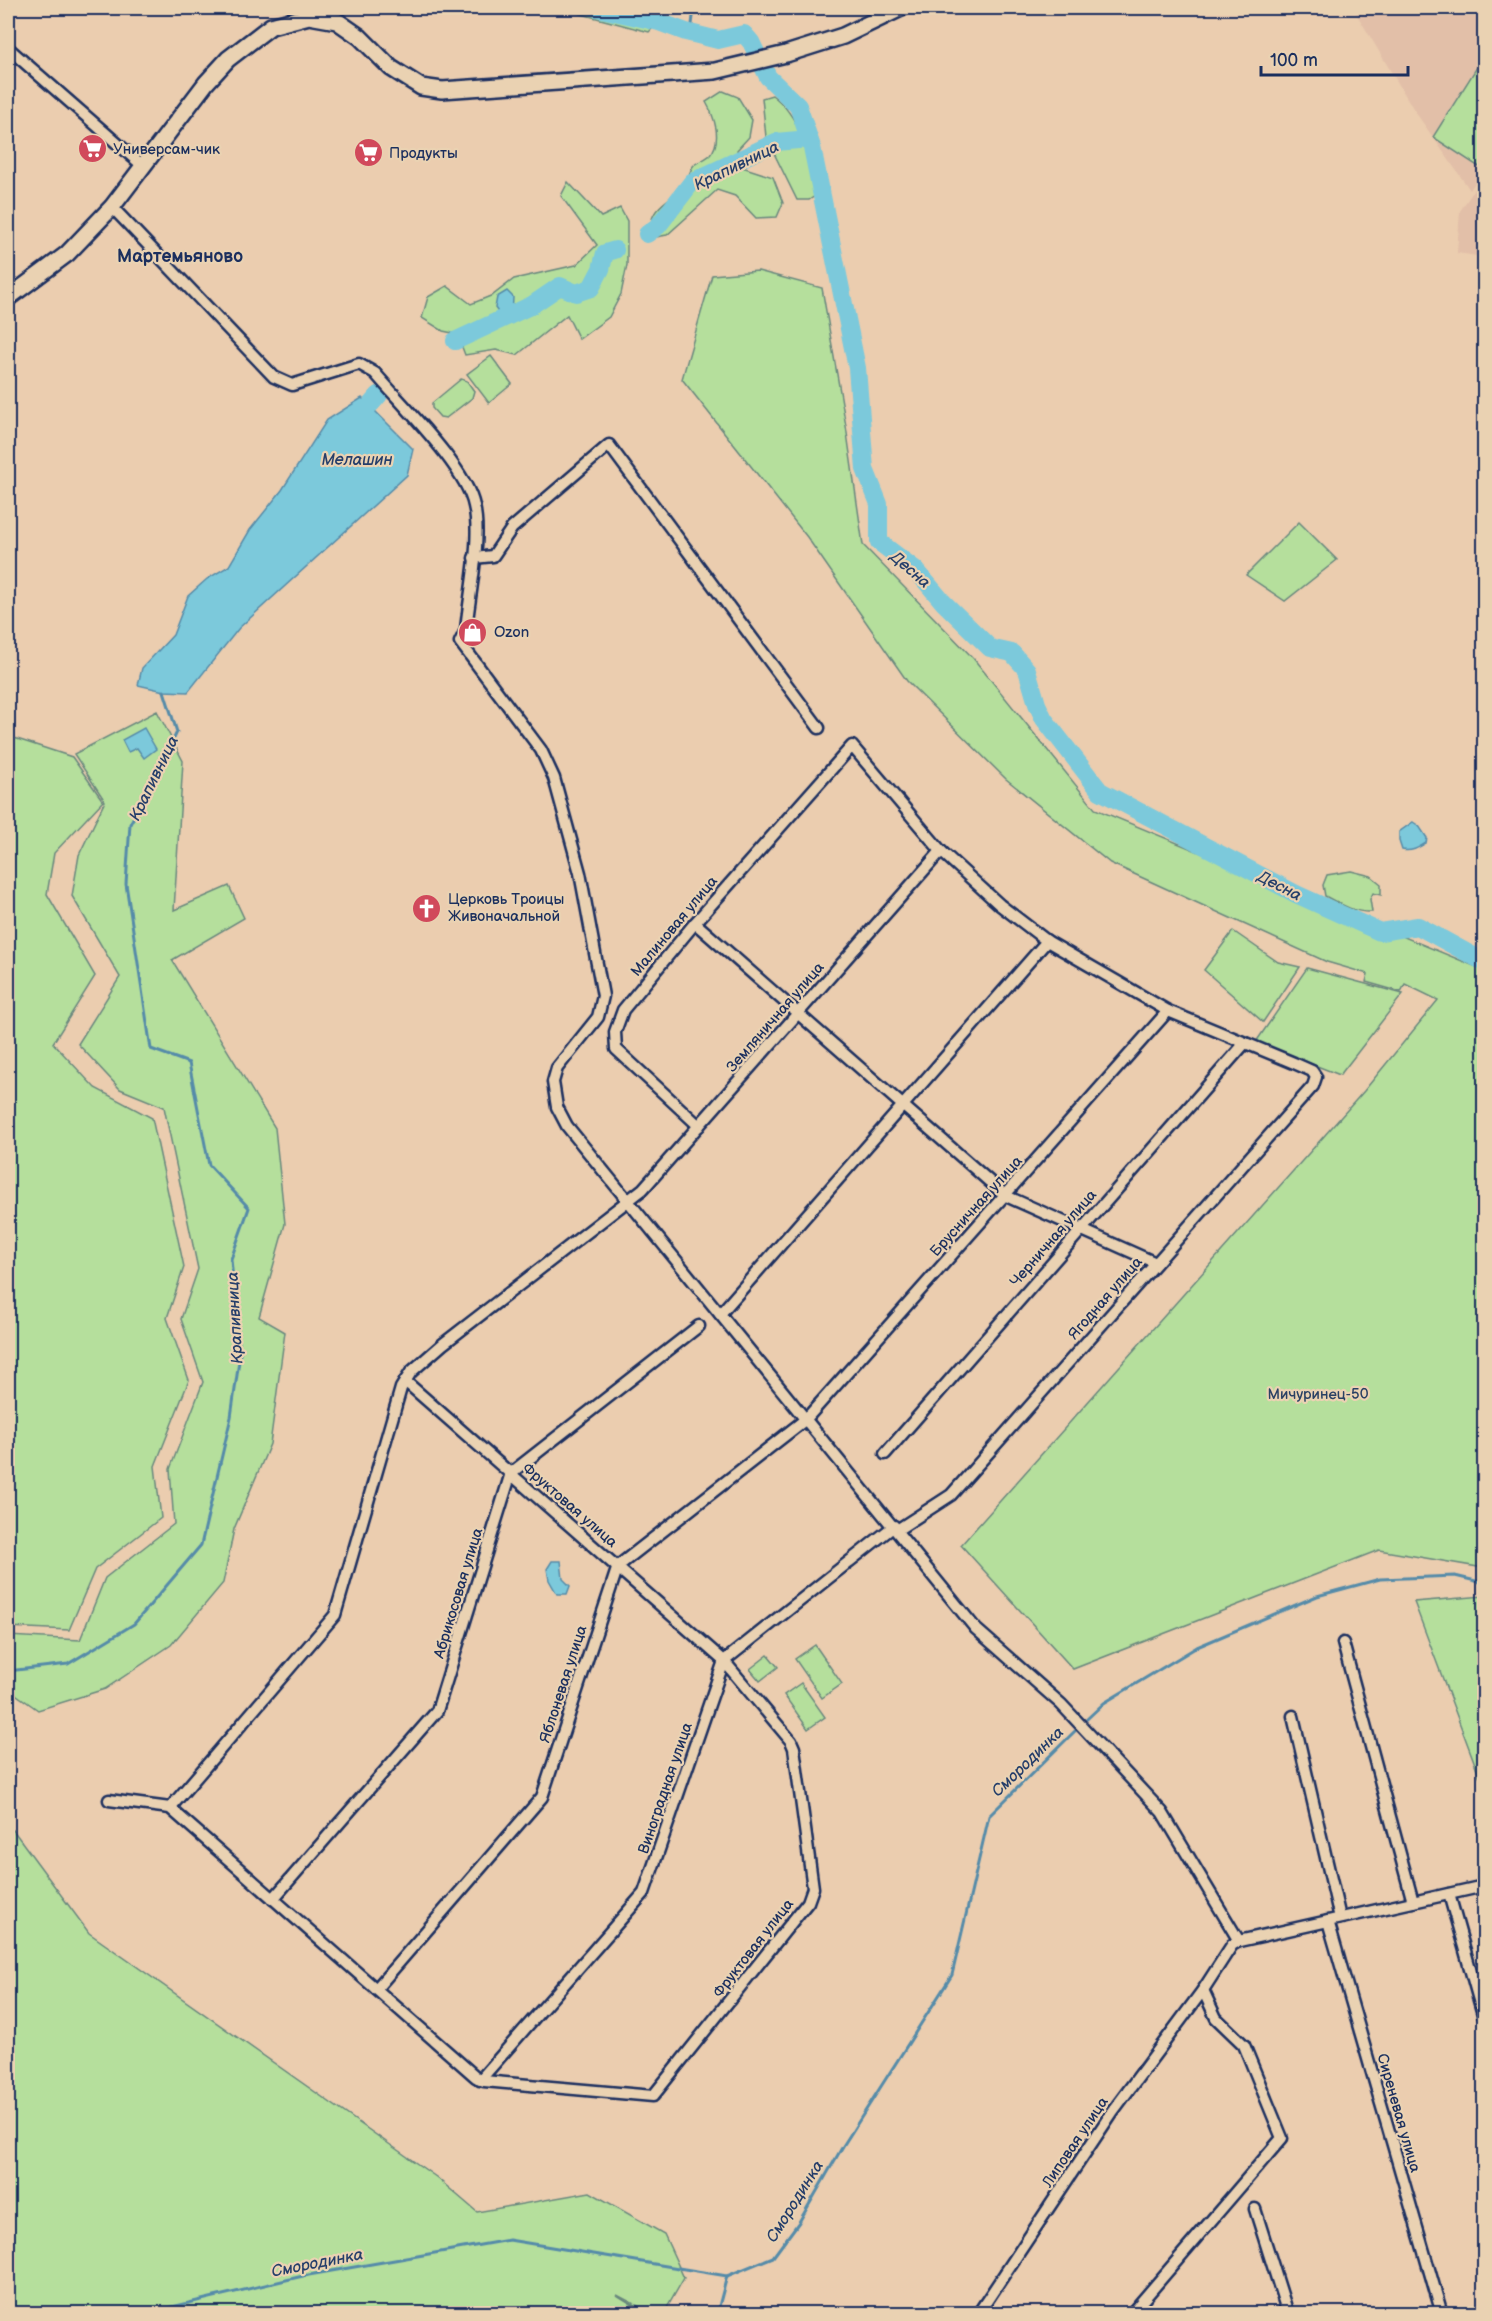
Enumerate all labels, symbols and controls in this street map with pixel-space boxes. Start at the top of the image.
scale bar [1261,39,1408,77]
text: 100 m [1270,50,1318,71]
supermarket icon: Универсам-чик [76,133,108,165]
supermarket icon: Продукты [352,137,384,169]
water label: Крапивница [691,138,782,195]
place label: Универсам-чик [113,140,220,159]
place label: Продукты [389,144,458,163]
district label: Мартемьяново [117,246,243,267]
water label: Мелашин [321,451,393,470]
water label: Десна [885,547,934,593]
shop icon: Ozon [457,616,489,648]
place label: Ozon [494,623,529,642]
water label: Крапивница [126,733,183,824]
water label: Десна [1253,867,1304,905]
street label: Малиновая улица [627,872,722,980]
place label: Церковь Троицы Живоначальной [448,890,564,926]
church icon: Церковь Троицы Живоначальной [411,892,443,924]
street label: Земляничная улица [722,958,828,1076]
street label: Брусничная улица [926,1152,1027,1261]
street label: Черничная улица [1006,1186,1101,1291]
street label: Ягодная улица [1064,1253,1147,1344]
water label: Крапивница [224,1271,247,1365]
park label: Мичуринец-50 [1268,1385,1369,1404]
street label: Фруктовая улица [518,1459,621,1552]
street label: Абрикосовая улица [429,1525,487,1662]
street label: Яблоневая улица [536,1623,591,1745]
street label: Виноградная улица [634,1720,697,1856]
water label: Смородинка [988,1723,1068,1801]
street label: Фруктовая улица [709,1895,798,2001]
street label: Сиреневая улица [1372,2052,1425,2175]
street label: Липовая улица [1038,2093,1113,2192]
water label: Смородинка [763,2157,828,2246]
water label: Смородинка [270,2245,365,2282]

